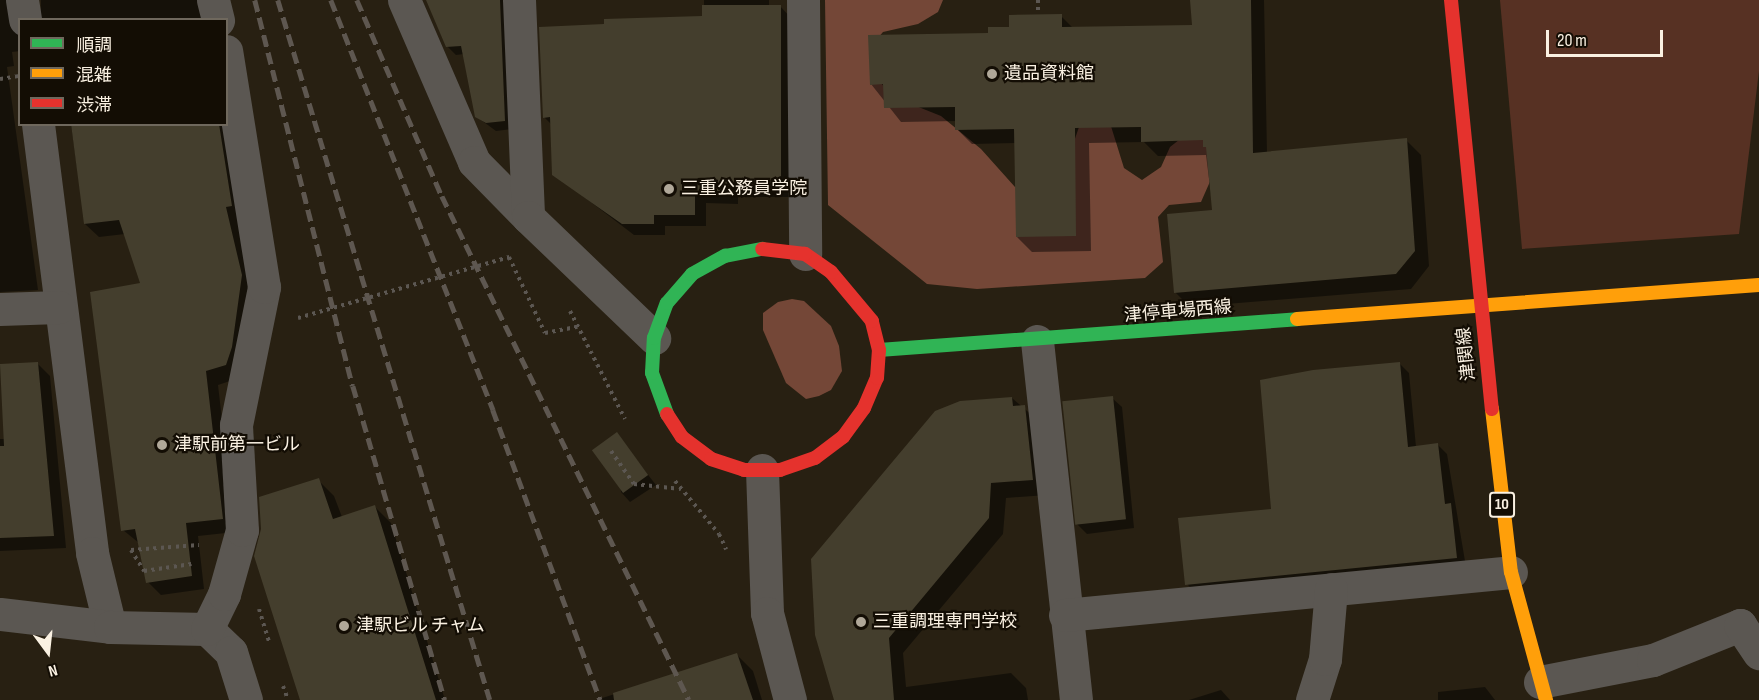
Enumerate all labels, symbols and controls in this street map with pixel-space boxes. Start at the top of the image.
legend [18,18,228,126]
scale bar [1549,18,1666,56]
text: 20 m [1557,30,1587,51]
text: 順調 [76,35,112,56]
place label: 遺品資料館 [1004,63,1094,85]
text: 混雑 [76,65,112,86]
marker: 遺品資料館 [985,67,999,81]
text: 渋滞 [76,95,112,116]
place label: 三重公務員学院 [681,178,807,200]
marker: 三重公務員学院 [662,182,676,196]
street label: 津停車場西線 [1123,297,1233,327]
street label: 津関線 [1453,326,1481,382]
place label: 津駅前第一ビル [174,434,300,456]
marker: 津駅前第一ビル [155,438,169,452]
road number: 10 [1488,492,1516,518]
place label: 三重調理専門学校 [873,611,1017,633]
place label: 津駅ビル チャム [356,615,485,637]
marker: 三重調理専門学校 [854,615,868,629]
marker: 津駅ビル チャム [337,619,351,633]
north arrow [18,622,78,682]
text: N [46,660,59,680]

